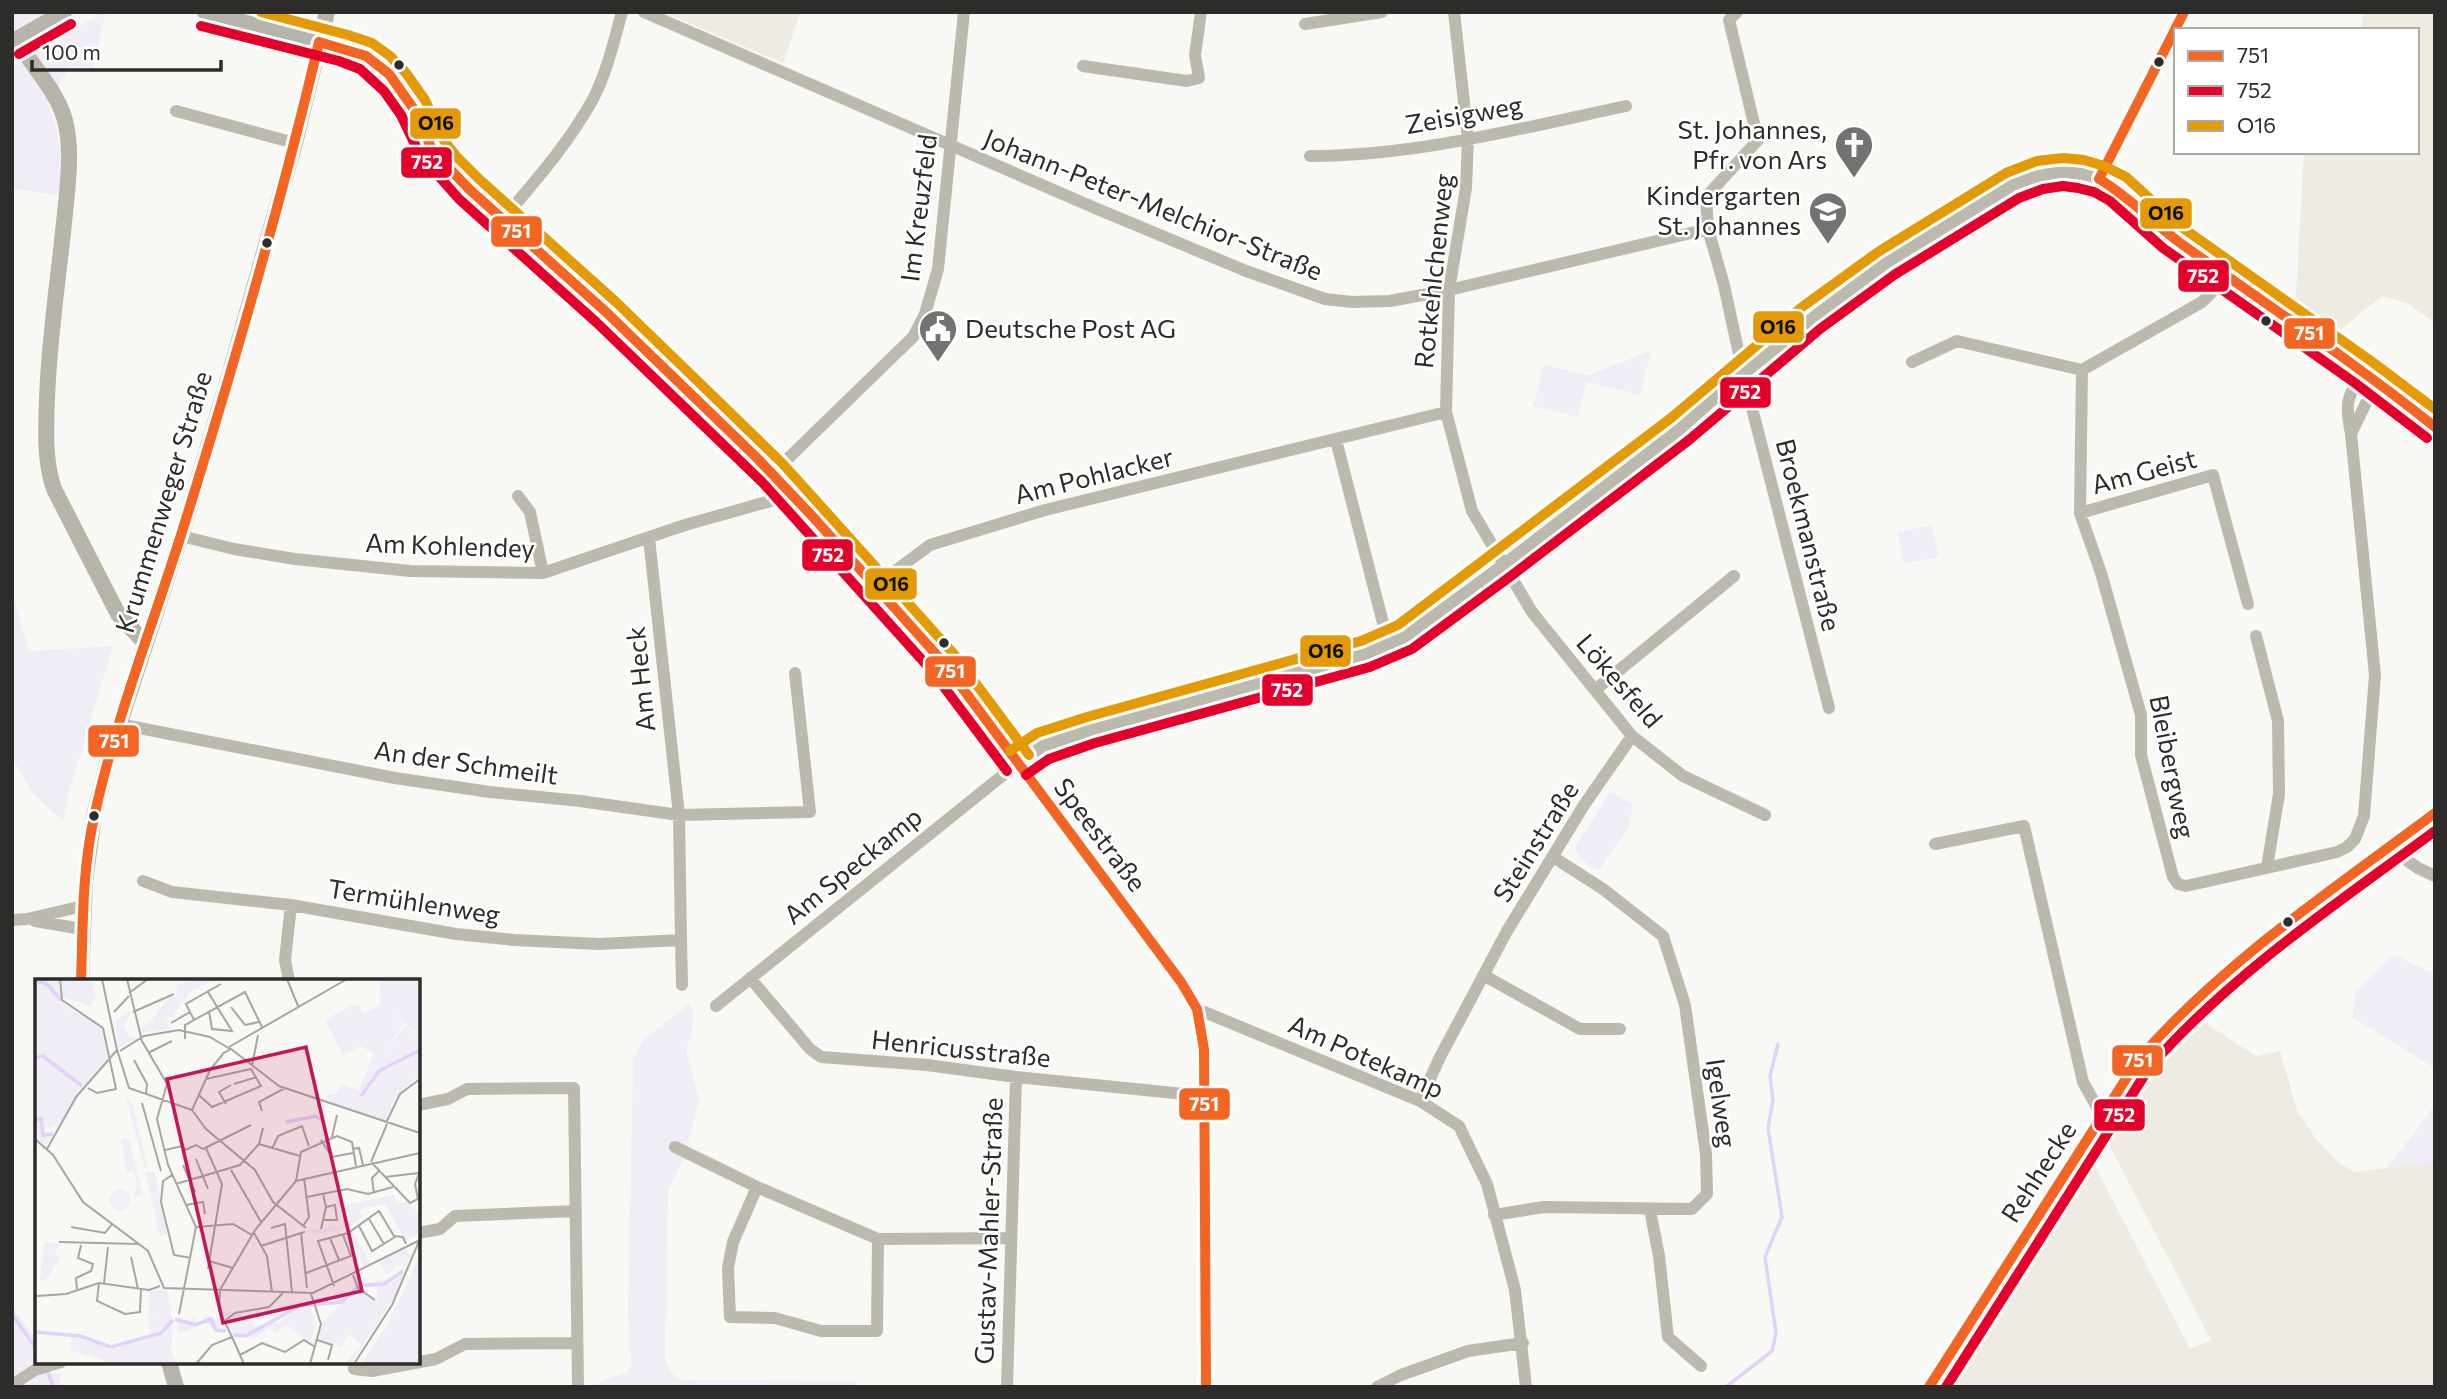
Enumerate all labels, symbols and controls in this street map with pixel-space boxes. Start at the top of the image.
scale bar [32,28,220,72]
legend [2174,28,2419,154]
text: 100 m [42,39,101,64]
text: 751 [2237,42,2269,67]
unlabelled marker [2152,55,2166,69]
unlabelled marker [392,58,406,72]
text: 752 [2237,77,2272,102]
street label: Zeisigweg [1403,88,1525,139]
line badge: O16 [409,107,462,140]
text: O16 [418,111,454,134]
text: O16 [2237,112,2276,137]
place label: St. Johannes, Pfr. von Ars [1678,113,1827,174]
street label: Johann-Peter-Melchior-Straße [980,121,1327,286]
church icon: St. Johannes, Pfr. von Ars [1833,124,1875,179]
street label: Im Kreuzfeld [893,132,942,283]
line badge: 752 [400,146,453,179]
text: 752 [411,150,443,173]
street label: Rotkehlchenweg [1407,172,1458,370]
place label: Kindergarten St. Johannes [1646,179,1801,240]
school or university icon: Kindergarten St. Johannes [1807,190,1849,245]
line badge: O16 [2139,197,2193,230]
text: O16 [2148,201,2184,224]
line badge: 751 [490,215,543,248]
text: 751 [501,219,531,242]
unlabelled marker [260,236,274,250]
line badge: 752 [2177,259,2230,293]
text: 752 [2187,264,2219,287]
public building icon: Deutsche Post AG [917,308,959,363]
line badge: O16 [1752,310,1805,344]
place label: Deutsche Post AG [965,312,1176,343]
unlabelled marker [2259,314,2273,328]
text: O16 [1760,315,1796,338]
line badge: 751 [2283,317,2336,350]
text: 751 [2294,321,2324,344]
street label: Krummenweger Straße [108,367,217,636]
line badge: 752 [1719,376,1772,409]
text: 752 [1729,380,1761,403]
street label: Broekmanstraße [1771,435,1848,634]
street label: Am Pohlacker [1011,440,1176,509]
street label: Am Geist [2088,442,2200,499]
street label: Am Kohlendey [365,526,535,563]
line badge: 752 [801,538,854,572]
text: 752 [812,543,844,566]
line badge: O16 [864,567,918,601]
text: O16 [873,572,909,595]
street label: Am Heck [619,625,660,733]
street label: Lökesfeld [1571,627,1669,733]
line badge: O16 [1299,634,1352,668]
unlabelled marker [937,636,951,650]
text: O16 [1308,639,1344,662]
line badge: 751 [924,655,977,688]
text: 751 [935,659,965,682]
line badge: 752 [1261,673,1314,707]
text: 752 [1271,678,1303,701]
street label: Bleibergweg [2144,692,2203,841]
line badge: 751 [87,724,140,758]
text: 751 [99,729,129,752]
street label: An der Schmeilt [372,733,560,790]
street label: Speestraße [1049,771,1154,897]
street label: Steinstraße [1485,775,1584,907]
street label: Am Speckamp [777,800,927,930]
unlabelled marker [87,809,101,823]
street label: Termühlenweg [326,872,503,929]
unlabelled marker [2281,915,2295,929]
inset map [35,979,420,1364]
street label: Am Potekamp [1284,1008,1449,1104]
street label: Henricusstraße [870,1023,1052,1072]
line badge: 751 [2111,1044,2164,1077]
text: 751 [2123,1048,2153,1071]
street label: Igelweg [1701,1056,1744,1149]
line badge: 751 [1178,1087,1231,1121]
text: 751 [1189,1092,1219,1115]
street label: Gustav-Mahler-Straße [967,1097,1008,1365]
line badge: 752 [2093,1098,2146,1132]
text: 752 [2103,1103,2135,1126]
street label: Rehhecke [1994,1115,2082,1227]

